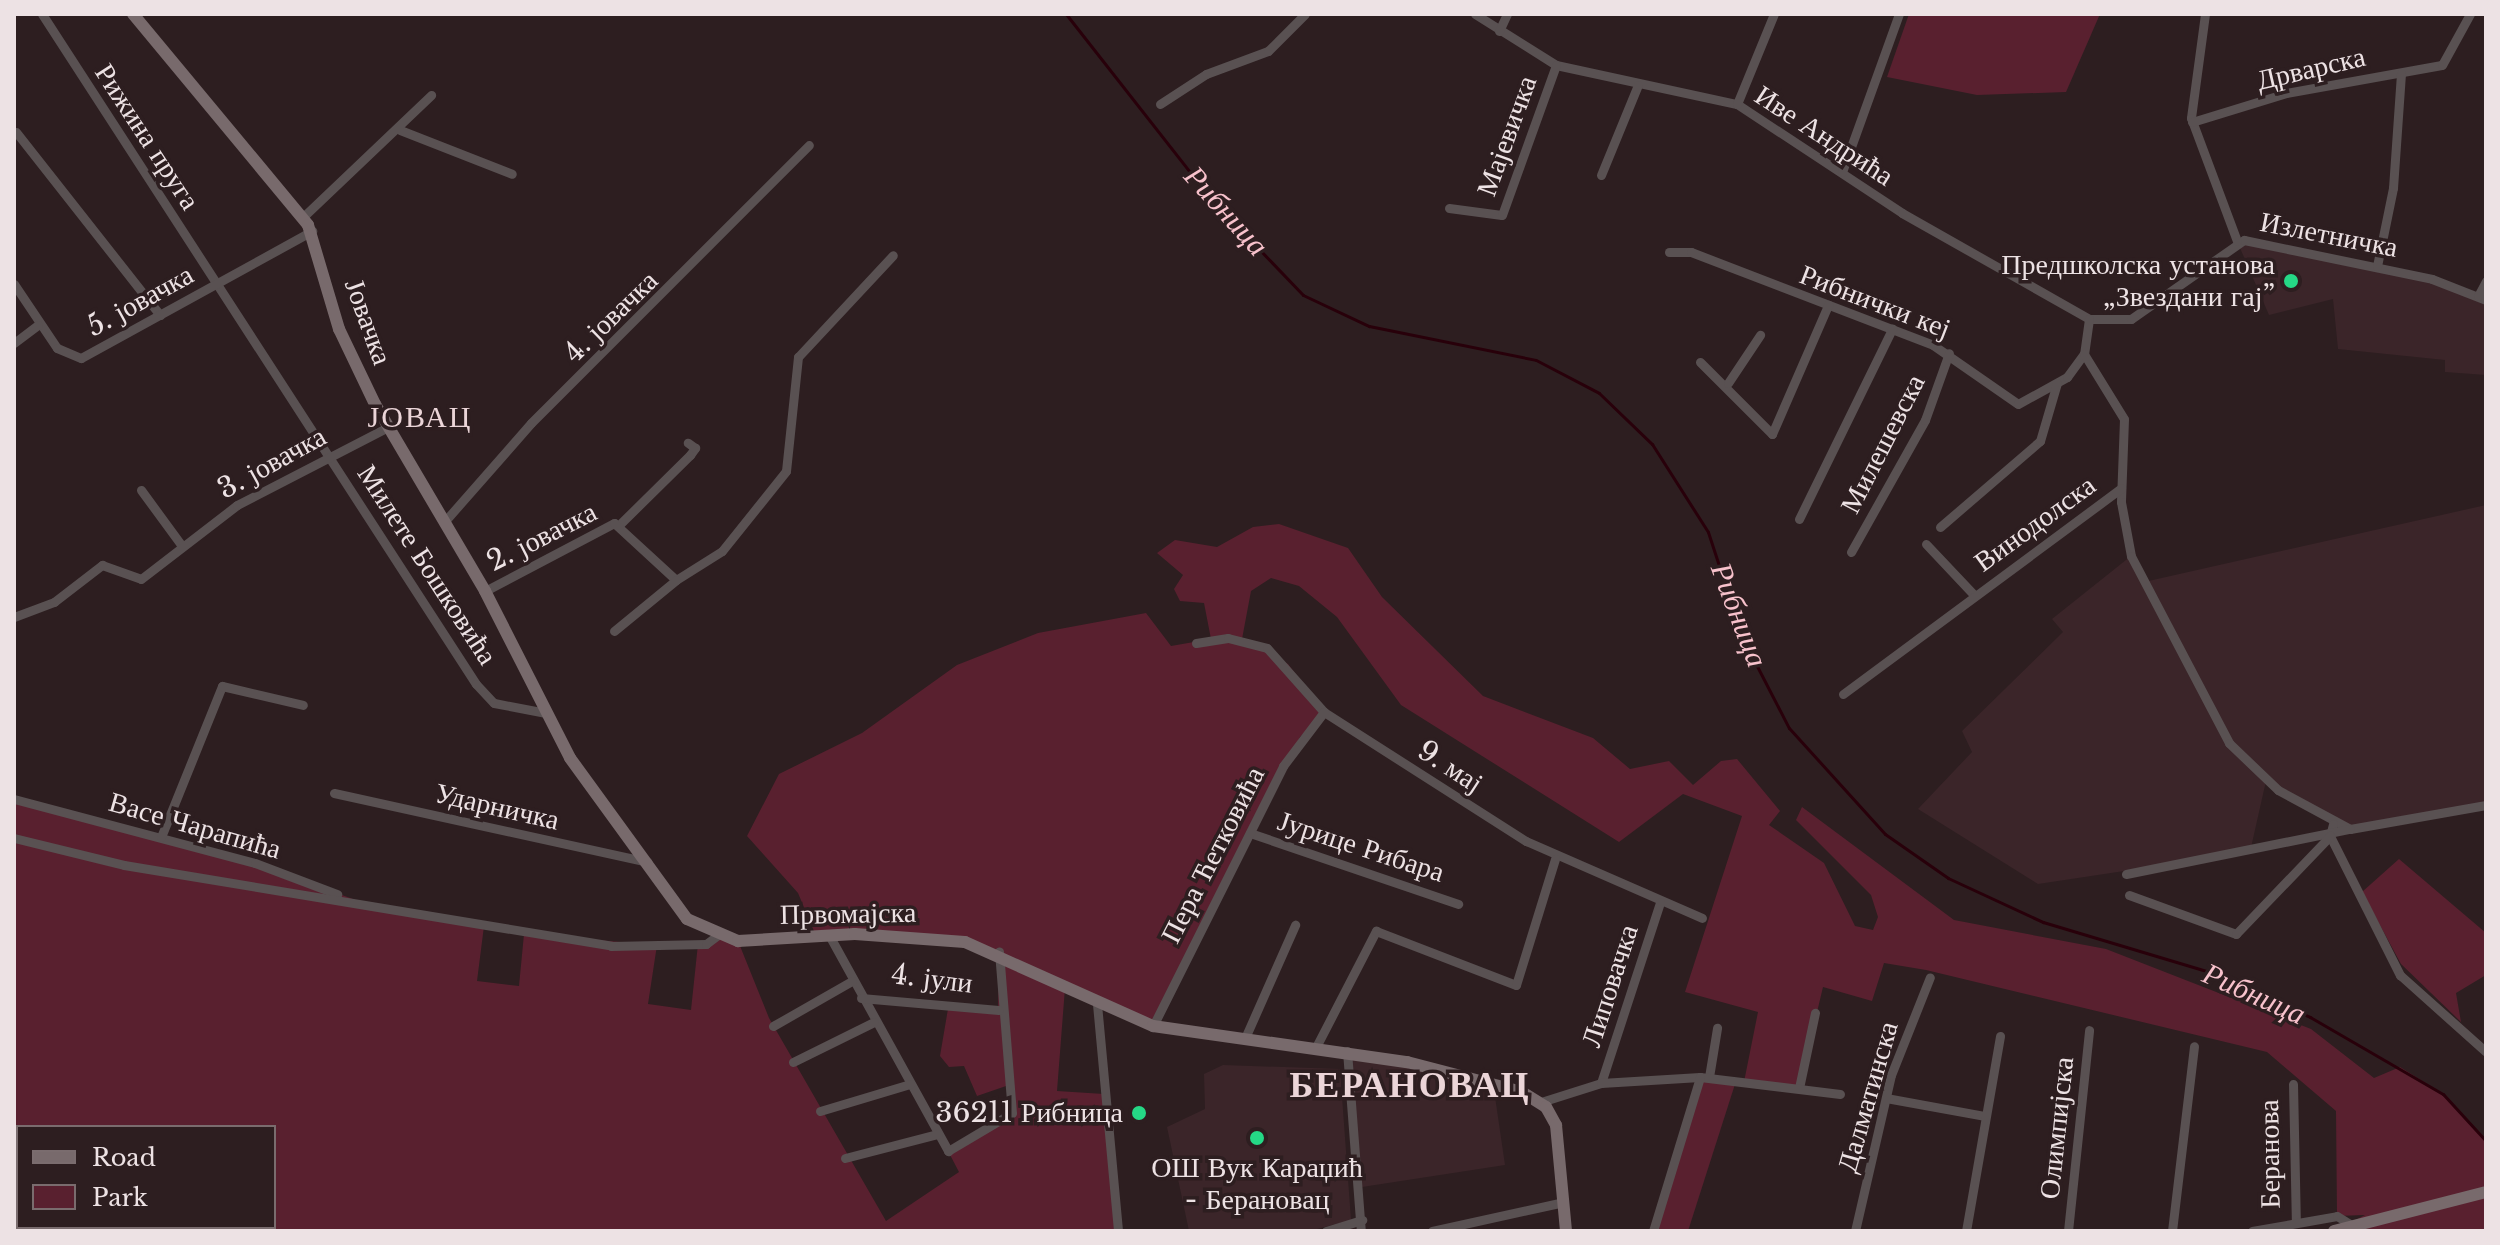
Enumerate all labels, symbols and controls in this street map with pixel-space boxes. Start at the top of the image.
street label: Дрварска [2253,40,2369,98]
street label: Рижина пруга [87,58,207,216]
street label: Мајевичка [1470,71,1544,201]
street label: Иве Андрића [1748,79,1900,193]
water label: Рибница [1176,159,1276,263]
street label: Излетничка [2257,205,2401,265]
place label: Предшколска установа „Звездани гај” [2001,248,2275,314]
street label: 5. јовачка [81,258,199,344]
street label: Рибнички кеј [1795,258,1955,346]
street label: 4. јовачка [557,264,665,370]
marker: Предшколска установа „Звездани гај” [2282,272,2300,290]
street label: Јовачка [337,275,399,369]
street label: Милешевска [1834,369,1932,519]
district label: ЈОВАЦ [368,399,472,435]
street label: 3. јовачка [212,420,332,506]
street label: Милете Бошковића [350,459,504,671]
street label: Винодолска [1968,469,2102,579]
street label: 2. јовачка [482,495,602,579]
water label: Рибница [1703,558,1775,672]
street label: 9. мај [1411,734,1489,800]
street label: Пера Ћетковића [1154,761,1272,949]
street label: Ударничка [432,776,562,838]
street label: Васе Чарапића [105,785,285,867]
street label: Јурице Рибара [1274,804,1448,890]
street label: Првомајска [779,896,917,932]
street label: Липовачка [1574,921,1646,1051]
water label: Рибница [2197,955,2311,1033]
street label: 4. јули [890,957,974,1001]
street label: Далматинска [1830,1018,1906,1176]
street label: Олимпијска [2033,1055,2081,1201]
district label: БЕРАНОВАЦ [1290,1063,1530,1107]
place label: 36211 Рибница [935,1096,1123,1130]
street label: Беранова [2252,1099,2288,1209]
marker: 36211 Рибница [1130,1104,1148,1122]
legend [16,1125,276,1229]
marker: ОШ Вук Караџић - Берановац [1248,1129,1266,1147]
text: Road [92,1143,156,1172]
place label: ОШ Вук Караџић - Берановац [1151,1151,1363,1217]
text: Park [92,1183,148,1212]

